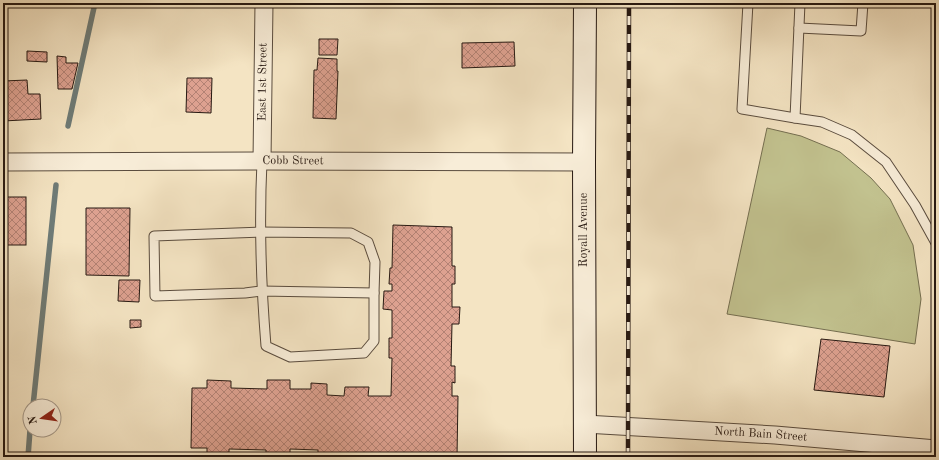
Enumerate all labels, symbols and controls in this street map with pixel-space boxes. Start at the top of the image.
street label: East 1st Street [257,43,269,121]
street label: Cobb Street [262,155,324,167]
street label: Royall Avenue [578,192,590,267]
north arrow [22,398,62,438]
text: N [27,414,40,425]
street label: North Bain Street [714,425,808,444]

